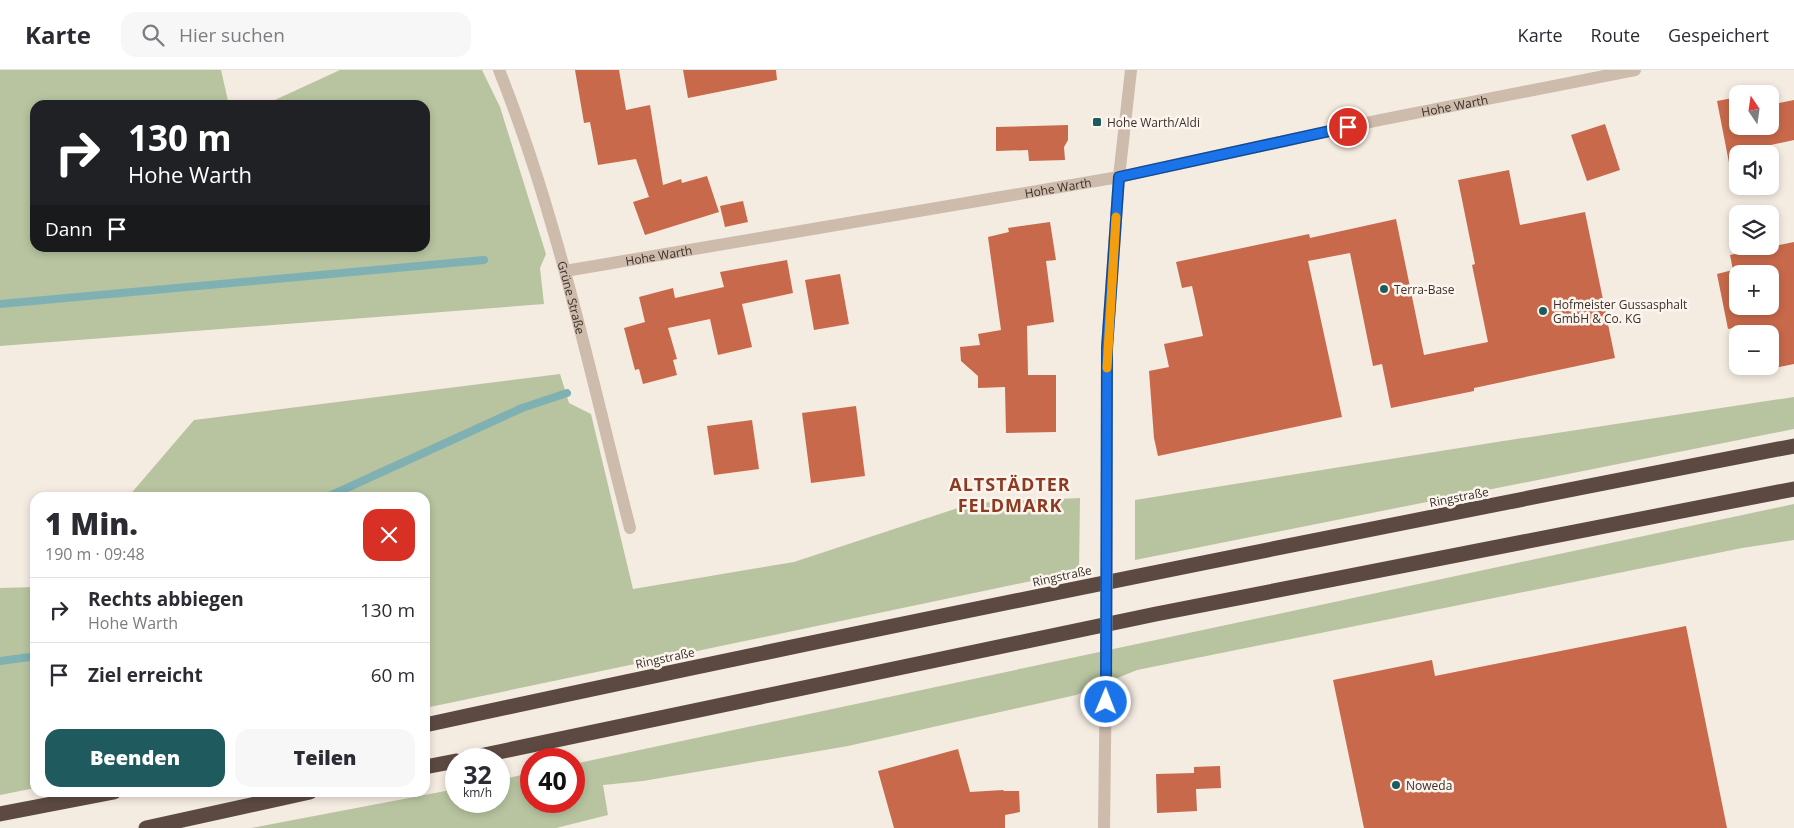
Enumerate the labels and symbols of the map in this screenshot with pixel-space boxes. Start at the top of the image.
north arrow [1729,85,1779,135]
street label: Hohe Warth [1420,91,1489,120]
pin [1327,106,1369,148]
place label: Hohe Warth/Aldi [1107,114,1200,131]
marker: Hohe Warth/Aldi [1091,116,1103,128]
street label: Hohe Warth [1023,173,1093,201]
street label: Hohe Warth [624,241,693,269]
street label: Grüne Straße [554,259,590,336]
place label: Terra-Base [1394,281,1455,298]
marker: Terra-Base [1378,283,1390,295]
place label: Hofmeister Gussasphalt GmbH & Co. KG [1553,296,1687,327]
marker: Hofmeister Gussasphalt GmbH & Co. KG [1537,305,1549,317]
district label: ALTSTÄDTER FELDMARK [949,472,1071,517]
street label: Ringstraße [1428,483,1490,511]
street label: Ringstraße [1031,561,1093,591]
street label: Ringstraße [634,643,696,673]
position arrow [1079,675,1131,727]
speed limit sign: 40 [520,748,585,813]
place label: Noweda [1406,777,1452,794]
marker: Noweda [1390,779,1402,791]

